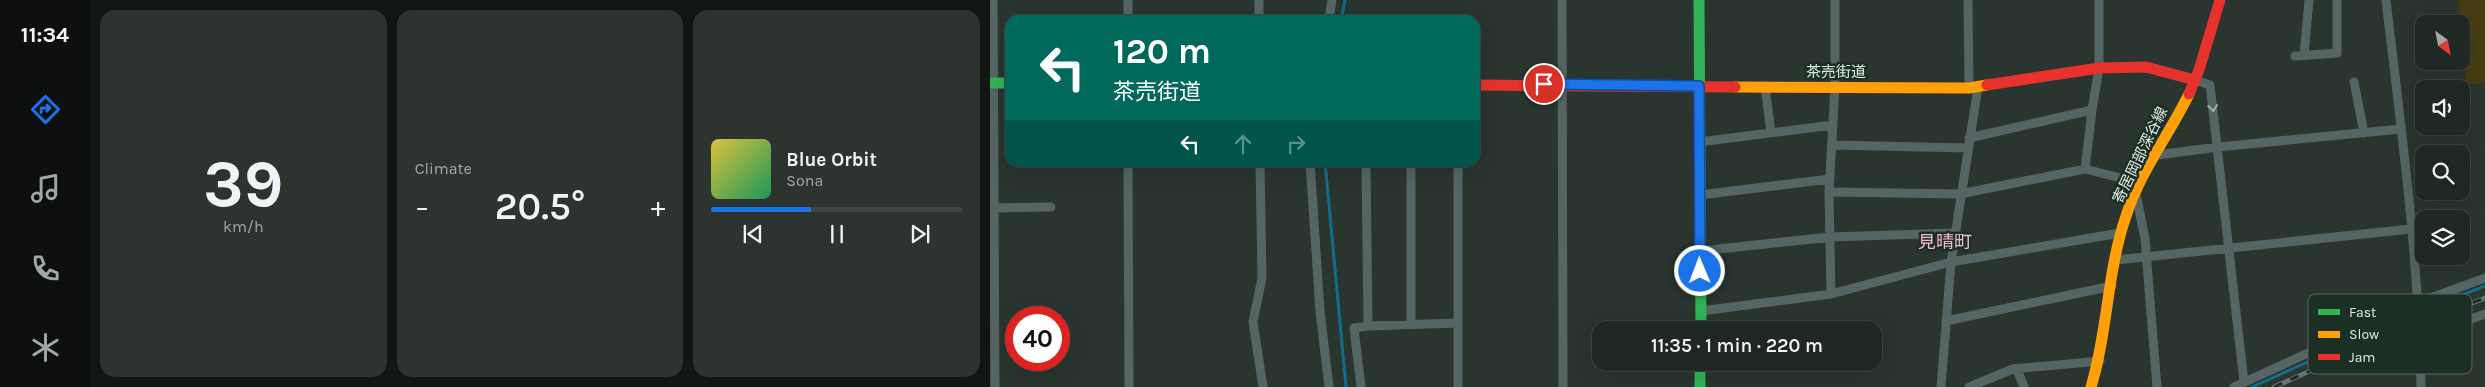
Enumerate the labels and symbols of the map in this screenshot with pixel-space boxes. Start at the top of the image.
north arrow [2415,15,2470,70]
pin [1523,63,1565,105]
street label: 茶売街道 [1806,63,1866,81]
street label: 寄居岡部深谷線 [2109,104,2171,206]
one-way arrow [2207,104,2218,112]
district label: 見晴町 [1918,231,1972,253]
position arrow [1673,244,1725,296]
legend [2308,294,2472,374]
text: Fast [2349,304,2376,321]
speed limit sign: 40 [1005,306,1070,371]
text: Slow [2349,326,2379,343]
text: Jam [2349,349,2375,366]

